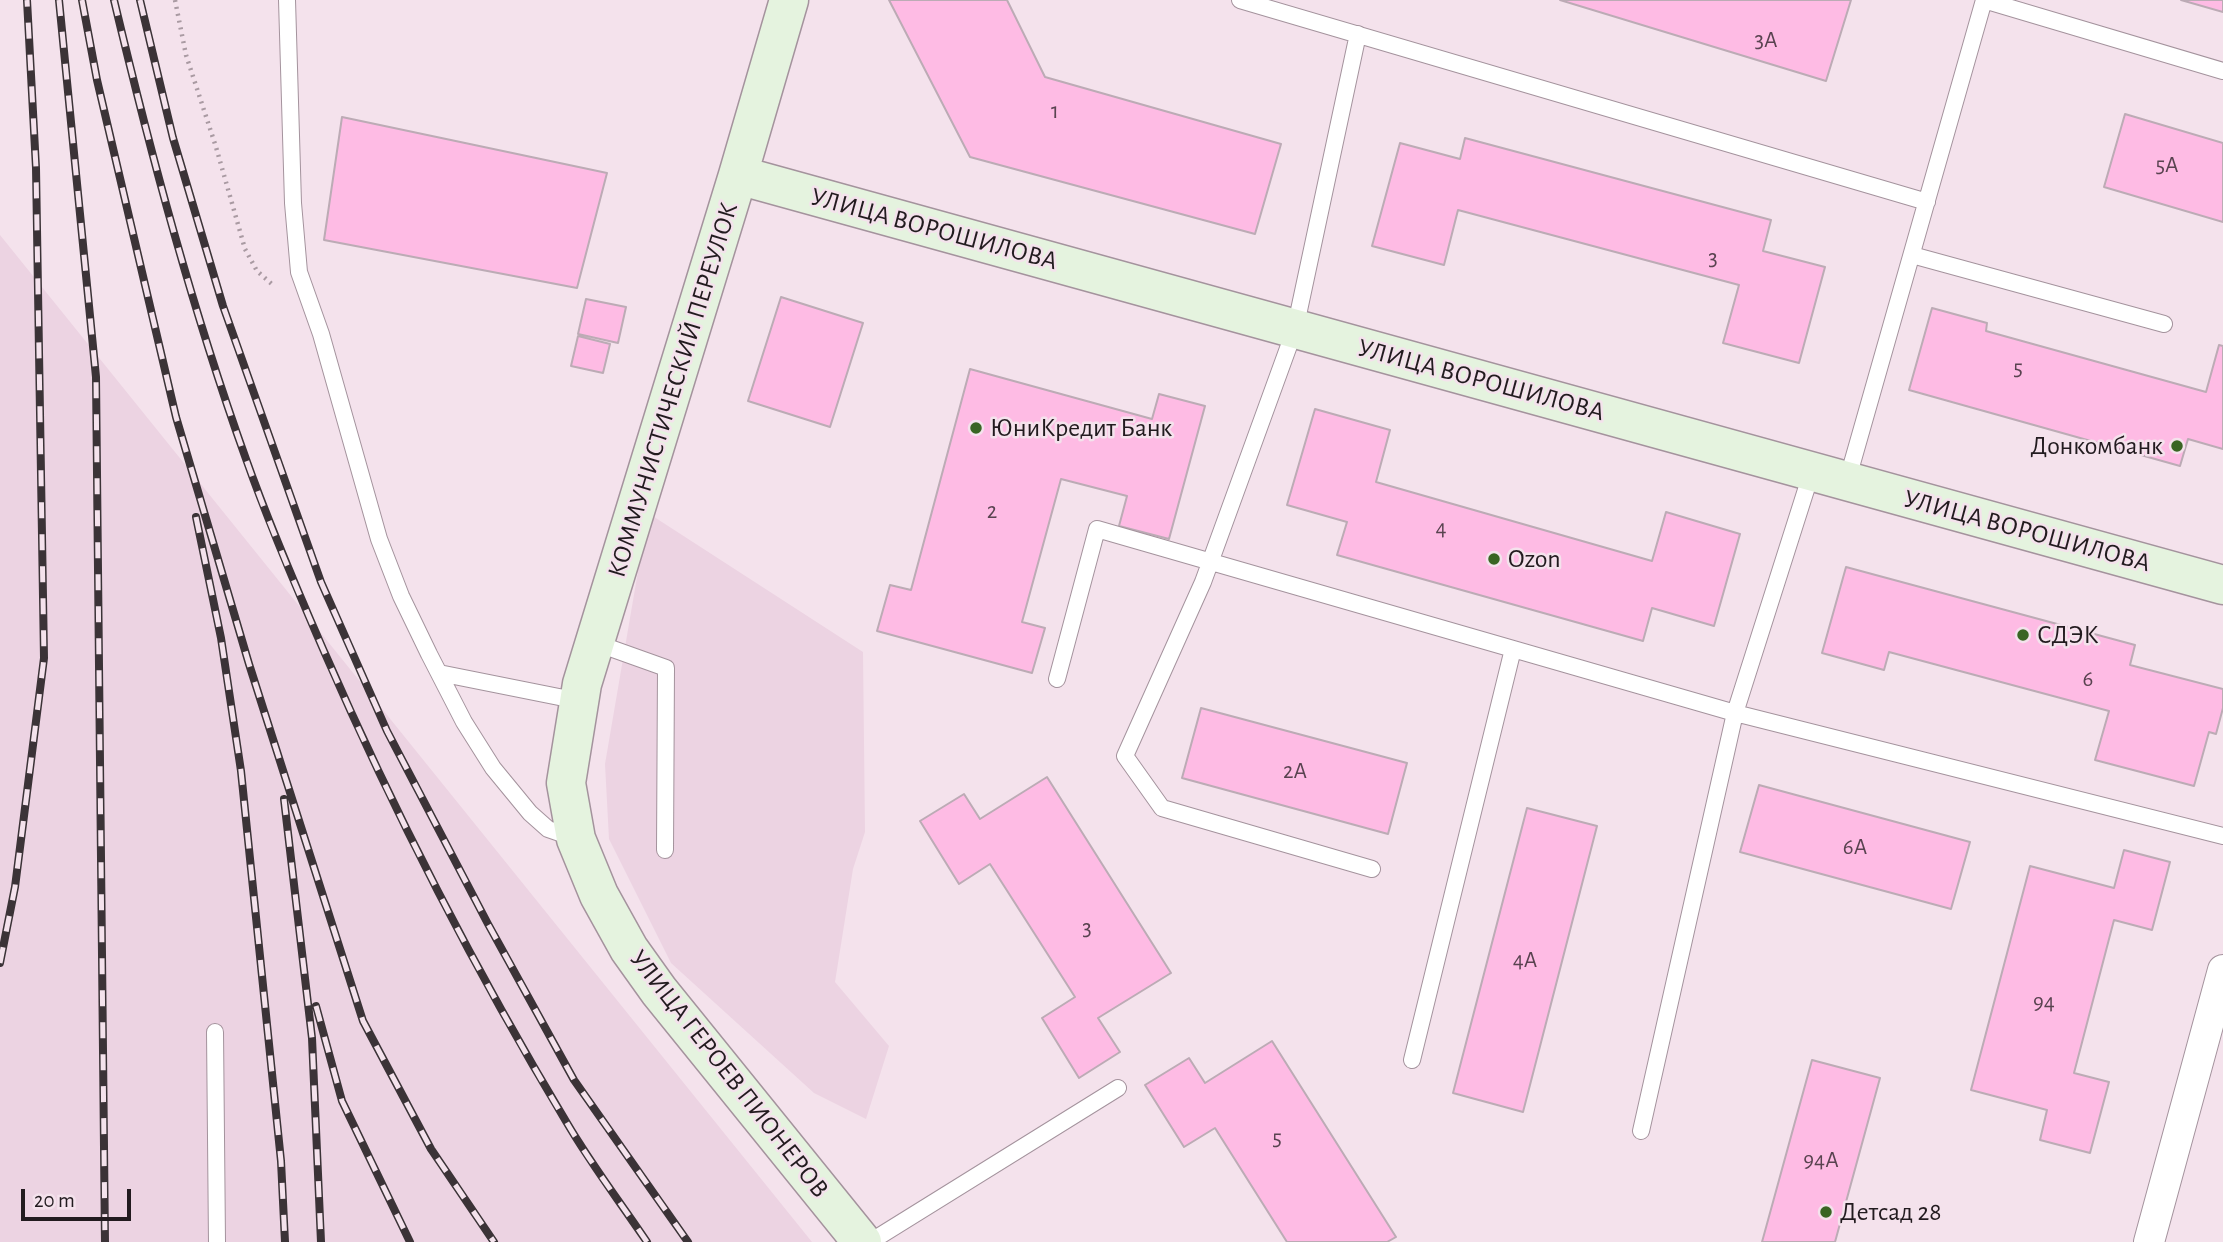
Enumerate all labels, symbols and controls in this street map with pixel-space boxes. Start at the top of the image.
house number: 3А [1755,26,1777,54]
house number: 1 [1051,97,1059,125]
house number: 5А [2155,151,2179,179]
street label: УЛИЦА ВОРОШИЛОВА [807,181,1061,277]
street label: КОММУНИСТИЧЕСКИЙ ПЕРЕУЛОК [601,199,745,581]
house number: 3 [1708,244,1718,272]
street label: УЛИЦА ВОРОШИЛОВА [1354,332,1608,428]
house number: 5 [2013,354,2023,382]
place label: ЮниКредит Банк [990,412,1172,444]
marker: ЮниКредит Банк [968,420,984,436]
place label: Донкомбанк [2030,430,2163,462]
marker: Донкомбанк [2169,438,2185,454]
street label: УЛИЦА ВОРОШИЛОВА [1900,483,2154,579]
house number: 2 [987,497,997,525]
house number: 4 [1435,514,1447,542]
place label: Ozon [1508,543,1561,575]
marker: Ozon [1486,551,1502,567]
place label: СДЭК [2037,619,2099,651]
marker: СДЭК [2015,627,2031,643]
house number: 6 [2083,665,2093,693]
house number: 2А [1283,757,1307,785]
house number: 6А [1843,833,1867,861]
house number: 3 [1082,914,1092,942]
street label: УЛИЦА ГЕРОЕВ ПИОНЕРОВ [623,944,835,1204]
house number: 4А [1513,946,1537,974]
house number: 94 [2033,988,2055,1016]
house number: 5 [1272,1124,1282,1152]
house number: 94А [1803,1146,1839,1174]
scale bar [24,1176,135,1220]
text: 20 m [34,1190,75,1211]
place label: Детсад 28 [1840,1196,1942,1228]
marker: Детсад 28 [1818,1204,1834,1220]

